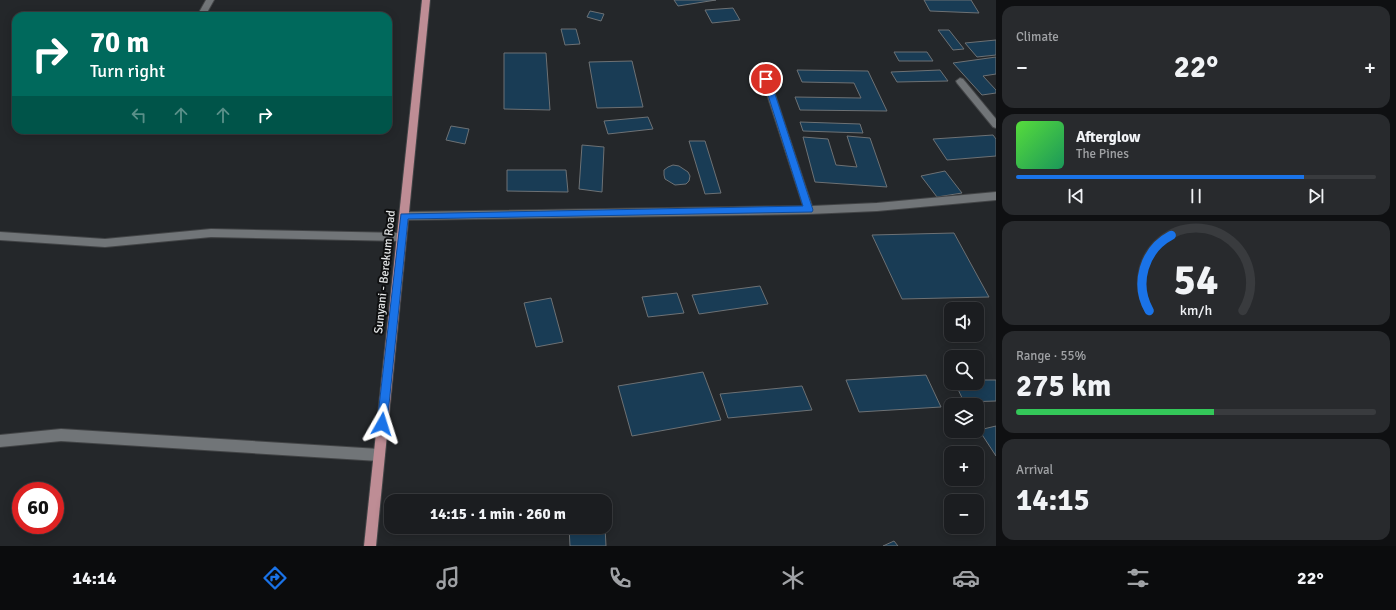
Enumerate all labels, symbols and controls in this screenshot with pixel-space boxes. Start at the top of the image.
text: 70 m [90,26,149,60]
icon: right [24,28,76,80]
text: Climate [1016,29,1059,45]
text: 22° [1174,49,1218,86]
text: − [1016,54,1028,81]
text: + [1364,54,1376,81]
text: Turn right [90,60,165,82]
pin [749,62,783,96]
icon: arrive [755,68,777,90]
icon: left [128,104,150,126]
icon: ahead [170,104,192,126]
icon: ahead [212,104,234,126]
icon: right [254,104,276,126]
text: Afterglow [1076,128,1140,146]
text: The Pines [1076,146,1129,162]
icon: previous [1065,185,1087,207]
icon: pause [1185,185,1207,207]
icon: next [1305,185,1327,207]
street label: Sunyani - Berekum Road [371,209,399,335]
text: 54 [1174,255,1218,306]
map controls [944,302,984,534]
button: sound [944,302,984,342]
text: km/h [1180,302,1212,319]
text: Range · 55% [1016,348,1086,364]
button: search [944,350,984,390]
text: 275 km [1016,368,1111,405]
button: layers [944,398,984,438]
position arrow [361,403,403,445]
button: + [944,446,984,486]
text: Arrival [1016,462,1053,478]
speed limit sign: 60 [12,482,64,534]
text: 14:15 [1016,482,1090,519]
button: − [944,494,984,534]
text: 14:15 · 1 min · 260 m [430,505,566,523]
icon: directions [261,564,289,592]
icon: music [434,564,462,592]
icon: phone [606,564,634,592]
icon: climate [779,564,807,592]
icon: car [952,564,980,592]
icon: filters [1124,564,1152,592]
text: 14:14 [72,567,117,589]
text: 22° [1297,567,1324,589]

